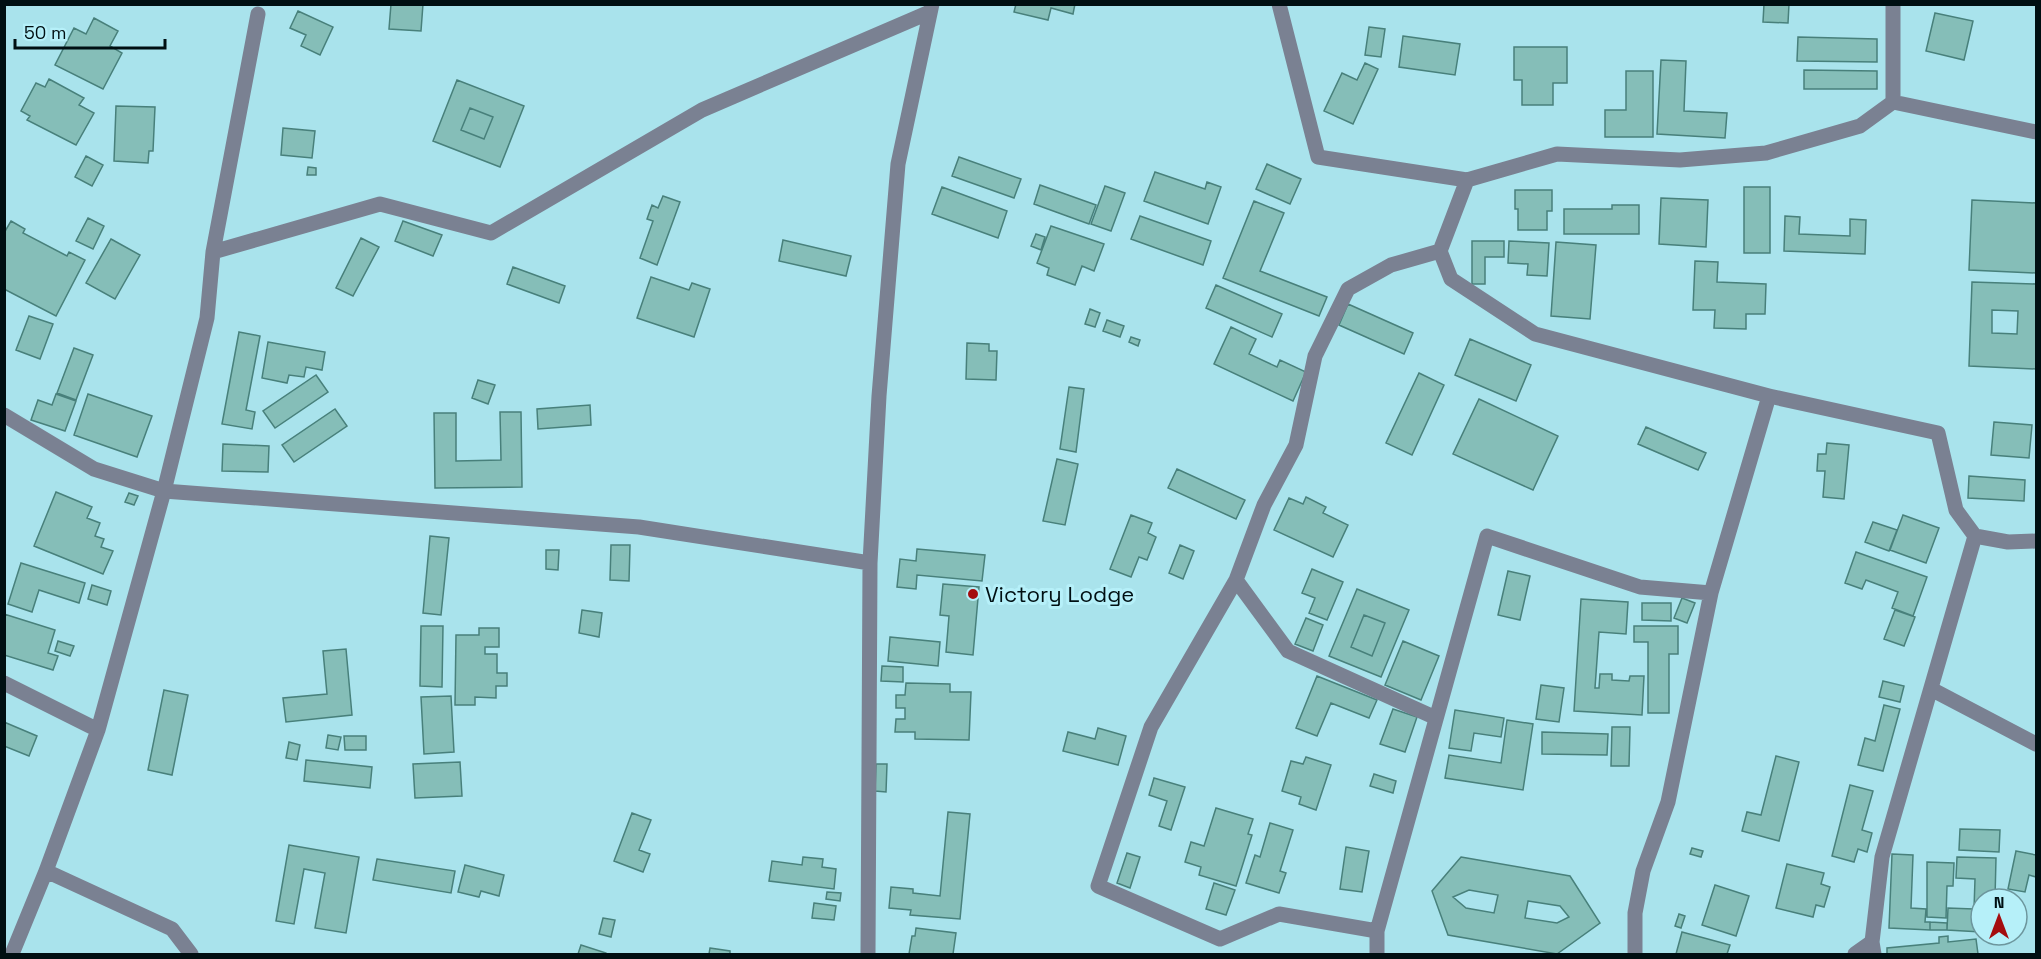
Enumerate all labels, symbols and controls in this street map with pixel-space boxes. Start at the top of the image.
scale bar [15,12,165,50]
text: 50 m [24,21,66,44]
place label: Victory Lodge [985,580,1134,608]
marker: Victory Lodge [966,587,980,601]
north arrow [1969,887,2029,947]
text: N [1994,892,2004,913]

